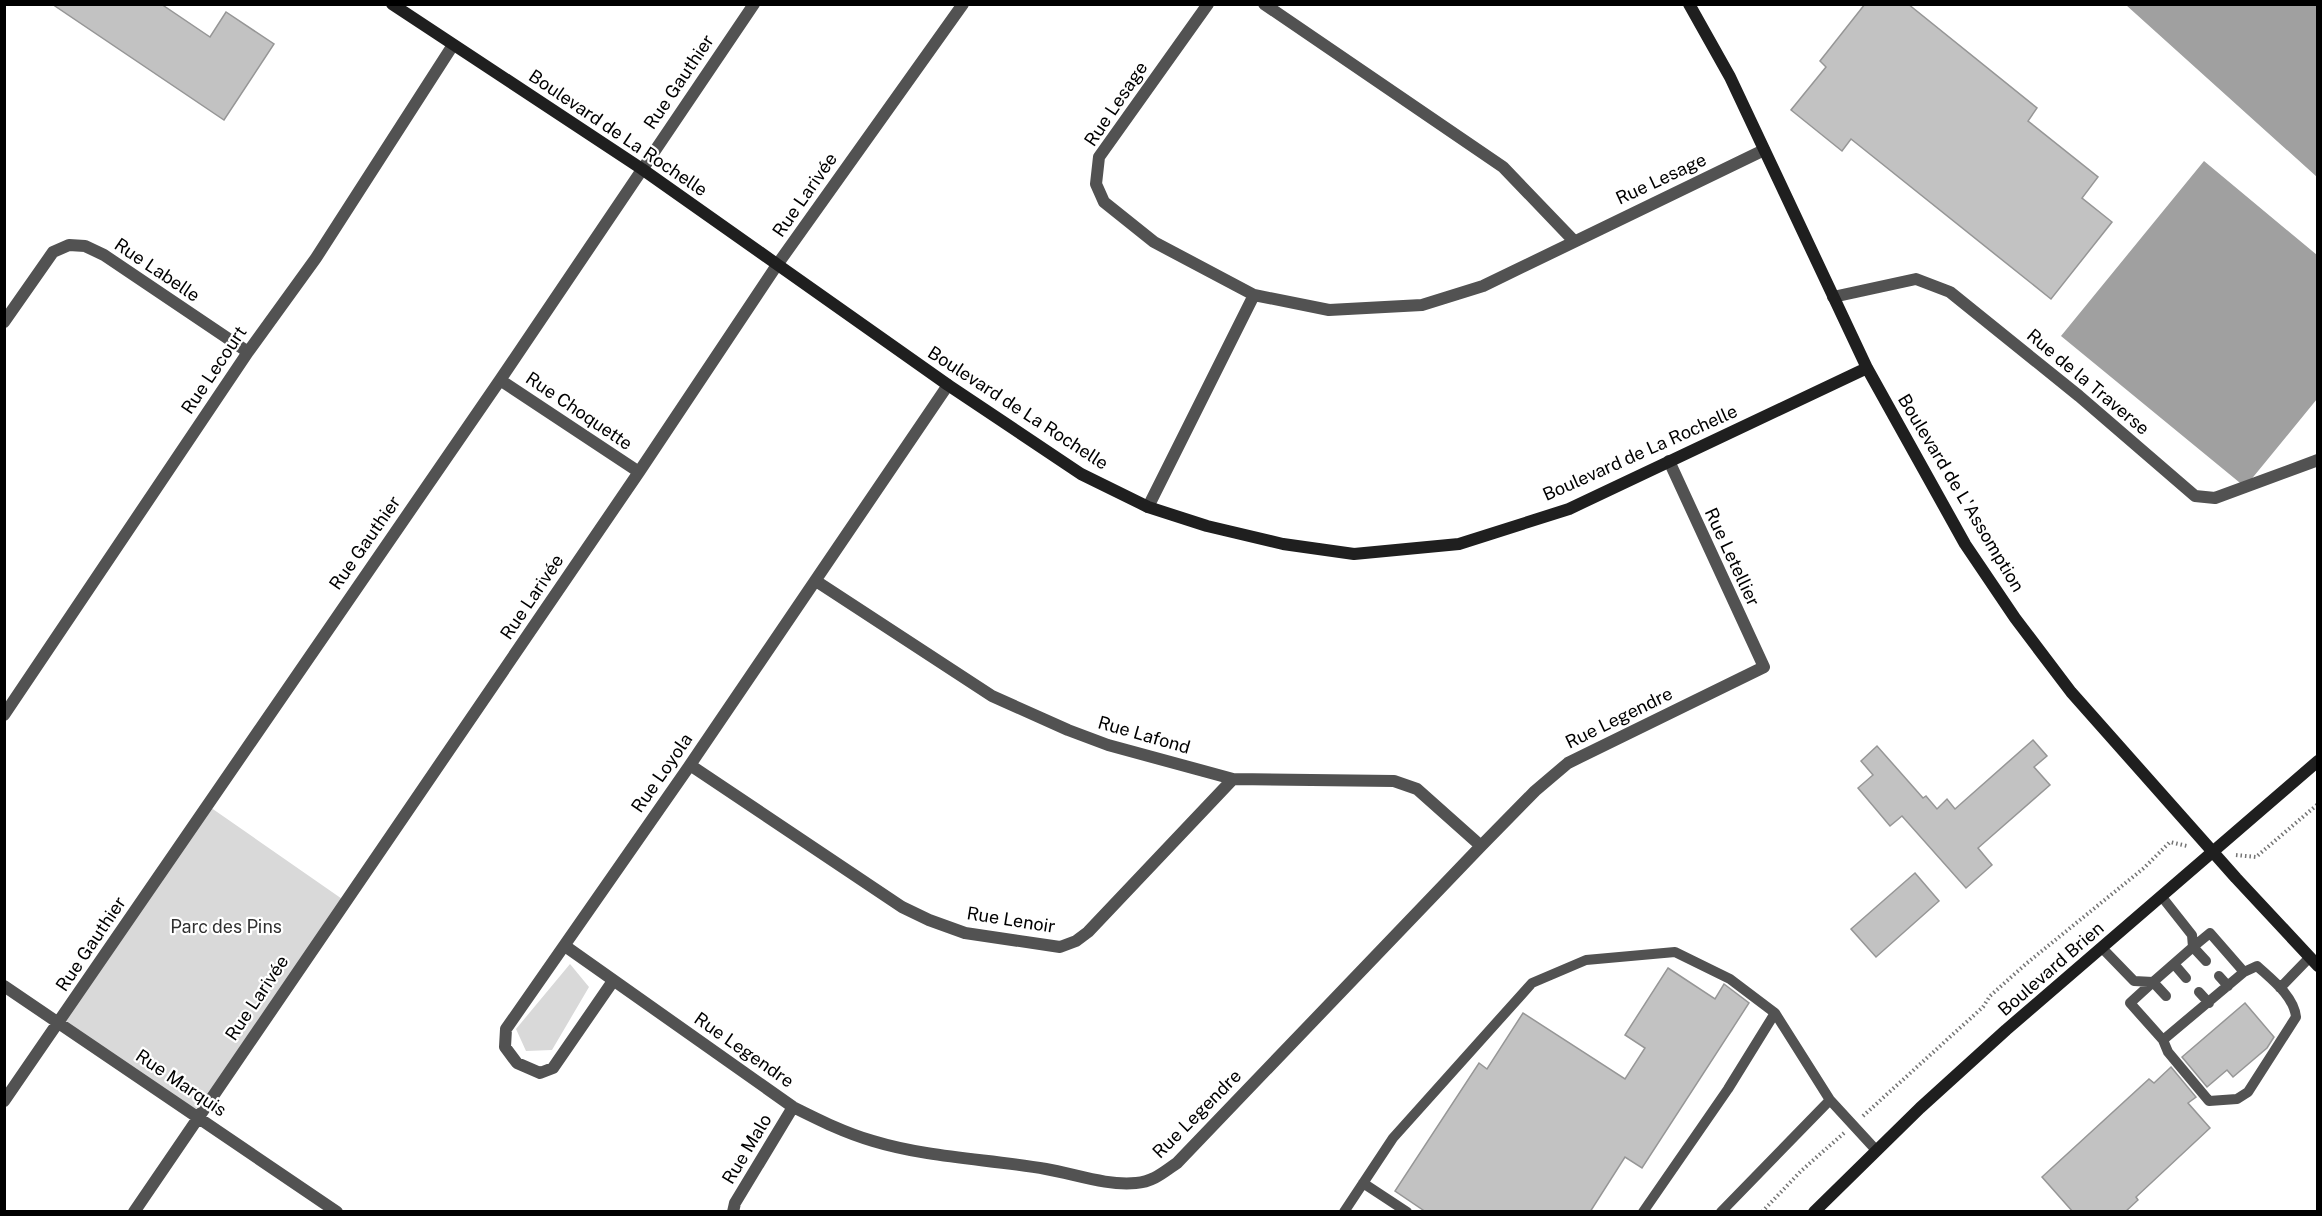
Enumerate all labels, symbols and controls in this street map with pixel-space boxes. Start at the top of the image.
street label: Rue Gauthier [639,30,718,133]
street label: Rue Lesage [1080,58,1151,150]
street label: Boulevard de La Rochelle [525,65,712,200]
street label: Rue Lesage [1612,148,1709,209]
street label: Rue Larivée [768,149,841,241]
street label: Rue Labelle [111,233,204,306]
street label: Rue Lecourt [177,322,251,418]
street label: Rue de la Traverse [2023,324,2154,439]
street label: Boulevard de La Rochelle [924,341,1112,474]
street label: Rue Choquette [522,367,637,454]
street label: Boulevard de L'Assomption [1894,390,2029,596]
street label: Boulevard de La Rochelle [1539,400,1740,505]
street label: Rue Gauthier [325,492,405,594]
street label: Rue Letellier [1701,504,1764,609]
street label: Rue Larivée [496,550,568,643]
street label: Rue Legendre [1562,683,1676,753]
street label: Rue Lafond [1096,711,1193,758]
street label: Rue Loyola [627,729,697,816]
street label: Rue Gauthier [51,892,130,995]
street label: Rue Lenoir [965,902,1057,937]
park label: Parc des Pins [170,916,282,937]
street label: Boulevard Brien [1994,917,2108,1020]
street label: Rue Larivée [221,951,293,1044]
street label: Rue Legendre [691,1008,798,1092]
street label: Rue Marquis [132,1045,230,1121]
street label: Rue Legendre [1148,1065,1245,1162]
street label: Rue Malo [717,1110,776,1188]

